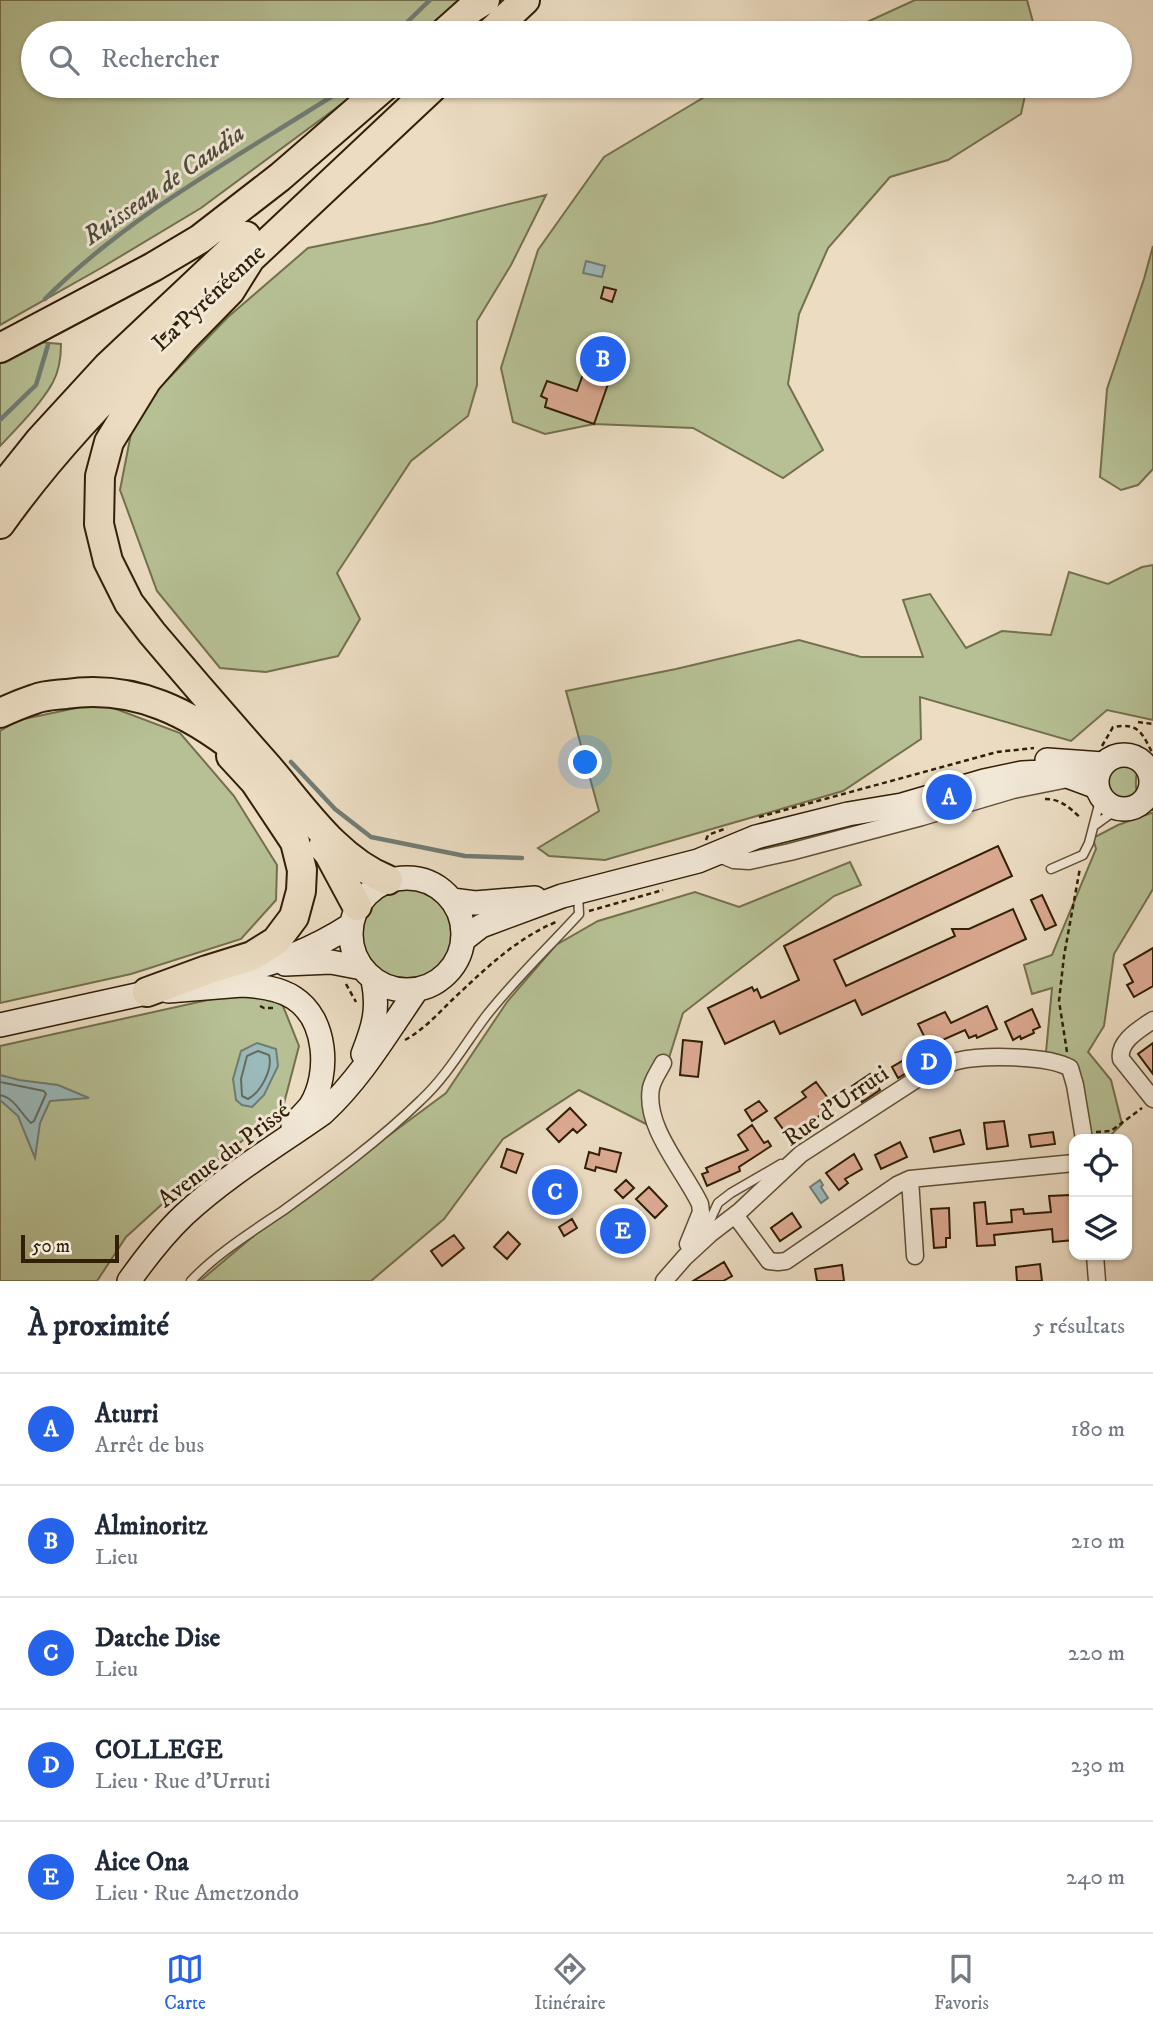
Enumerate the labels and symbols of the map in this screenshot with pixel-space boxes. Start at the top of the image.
water label: Ruisseau de Caudia [76,117,252,254]
street label: La Pyrénéenne [146,238,272,358]
pin: B [580,333,626,385]
your location [568,745,602,779]
pin: A [926,771,972,823]
pin: D [906,1036,952,1088]
street label: Rue d'Urruti [777,1059,895,1153]
street label: Avenue du Prissé [152,1095,296,1215]
pin: C [532,1166,578,1218]
pin: E [600,1205,646,1257]
scale bar [21,1232,119,1264]

